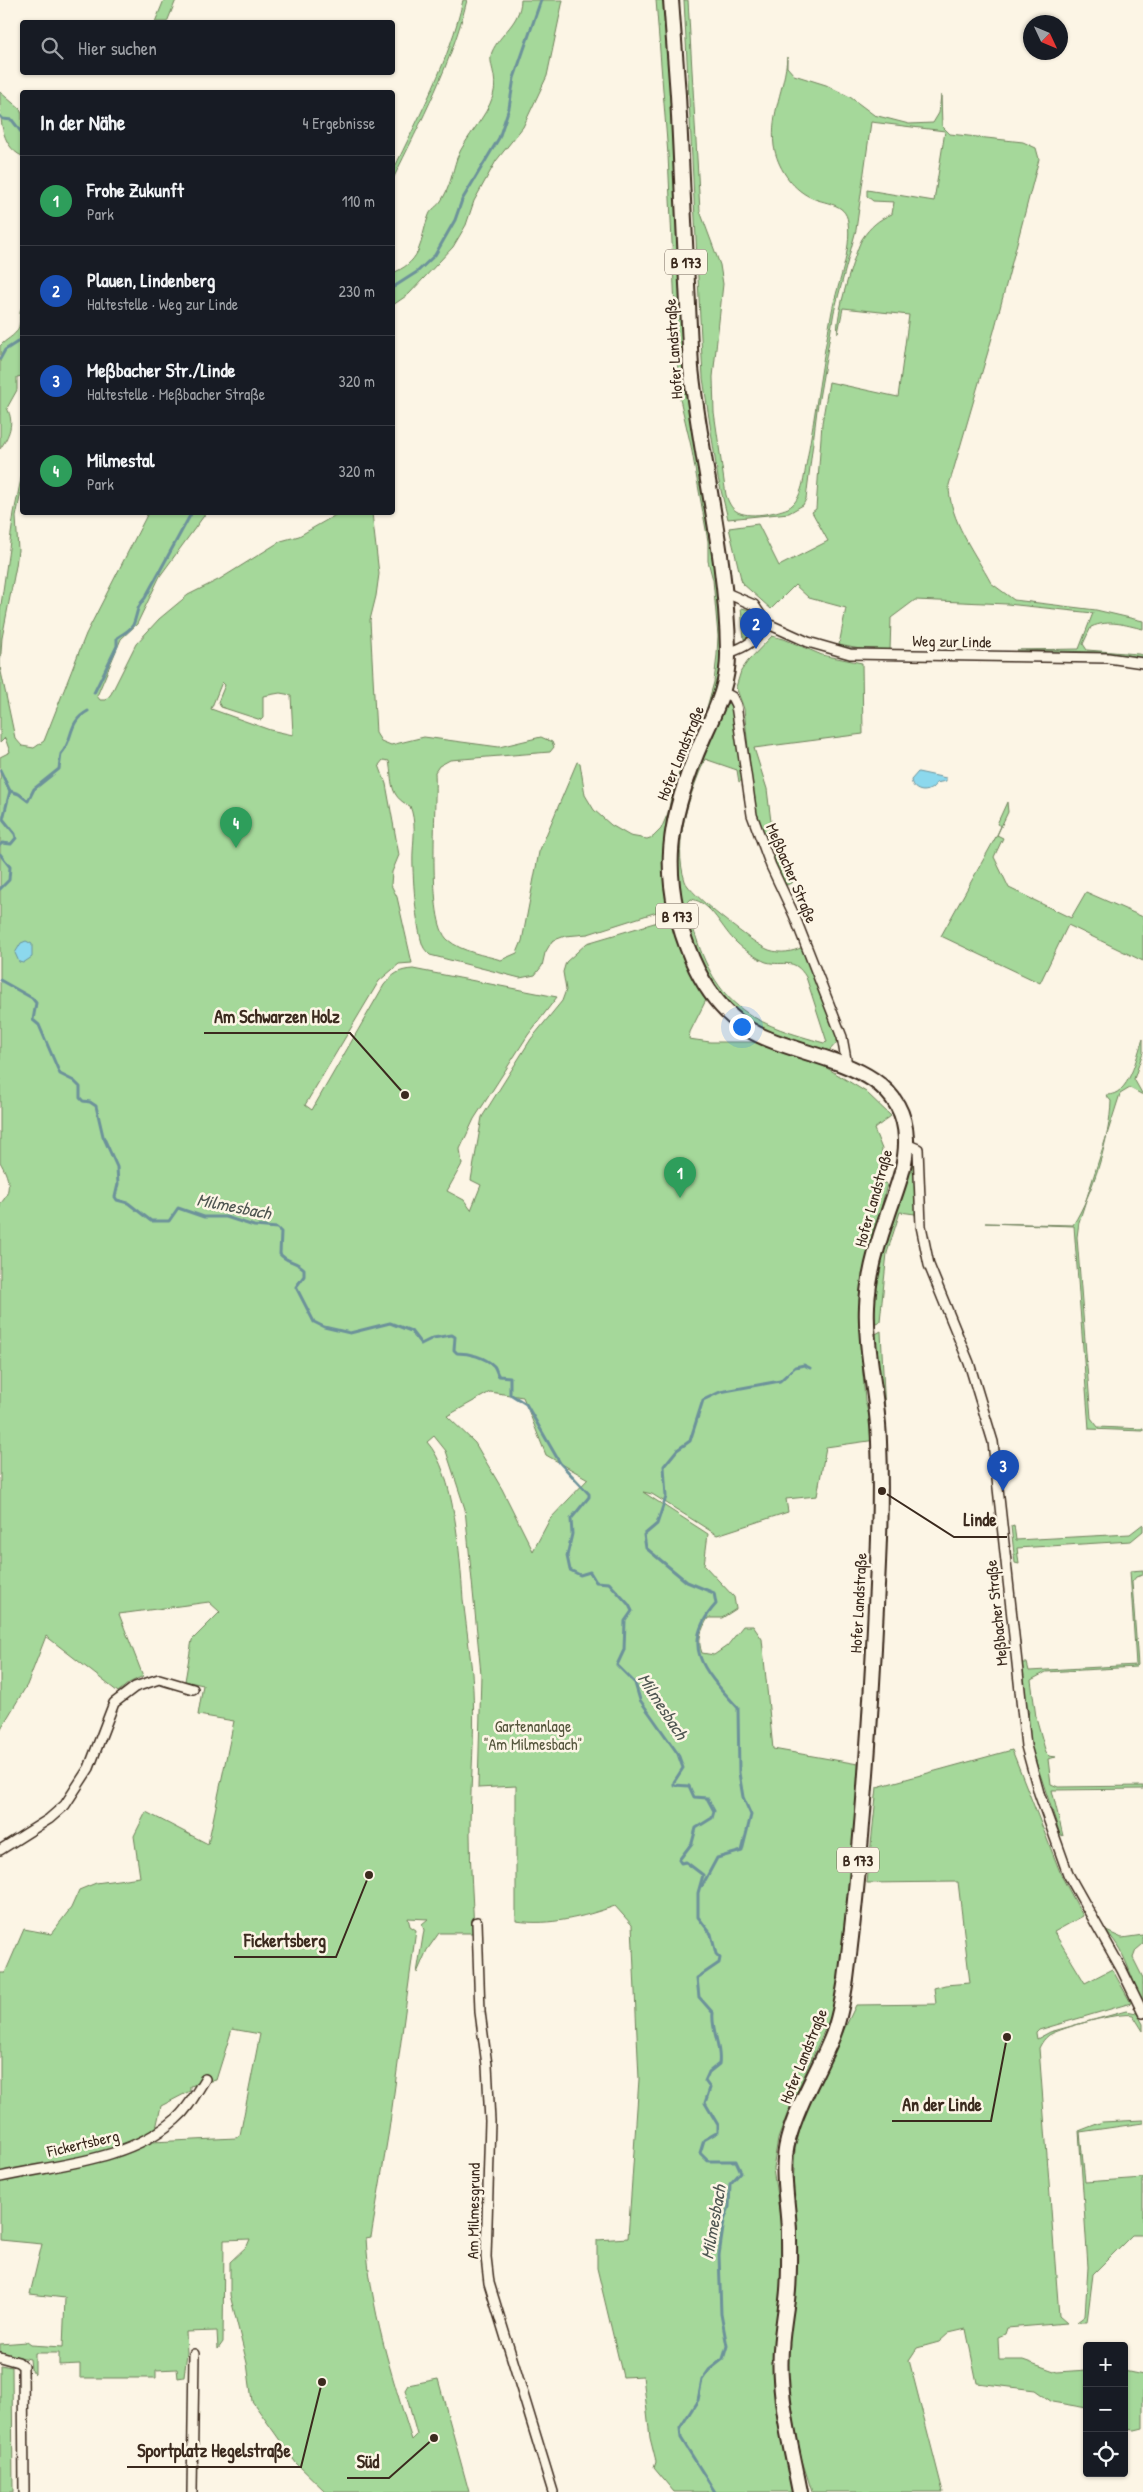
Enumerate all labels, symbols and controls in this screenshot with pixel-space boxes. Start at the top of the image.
north arrow [1023,15,1068,60]
search box [20,20,395,75]
icon: search [38,34,66,62]
text: Hier suchen [78,35,157,61]
text: In der Nähe [40,108,125,137]
text: 4 Ergebnisse [303,112,375,134]
text: Frohe Zukunft [87,177,184,203]
text: 1 [53,190,59,212]
text: 110 m [342,190,375,212]
text: Park [87,203,114,225]
road number: B 173 [665,250,707,274]
text: Plauen, Lindenberg [87,267,215,293]
text: 2 [52,280,60,302]
text: 230 m [339,280,375,302]
text: Haltestelle · Weg zur Linde [87,293,238,315]
street label: Hofer Landstraße [658,297,687,400]
text: Meßbacher Str./Linde [87,357,235,383]
text: 3 [52,370,60,392]
text: 320 m [339,370,375,392]
text: Haltestelle · Meßbacher Straße [87,383,265,405]
text: Milmestal [87,447,154,473]
text: 4 [53,460,59,482]
text: 320 m [339,460,375,482]
text: Park [87,473,114,495]
pin: 2 [740,608,772,649]
street label: Weg zur Linde [912,629,993,653]
street label: Hofer Landstraße [651,702,709,804]
pin: 4 [220,807,252,848]
street label: Meßbacher Straße [761,820,823,927]
road number: B 173 [656,904,698,928]
callout: Am Schwarzen Holz [204,1000,350,1033]
text: Am Schwarzen Holz [214,1004,340,1029]
your location [729,1014,755,1040]
street label: Hofer Landstraße [849,1146,898,1249]
pin: 1 [664,1157,696,1198]
water label: Milmesbach [195,1187,275,1226]
pin: 3 [987,1450,1019,1491]
callout: Linde [954,1504,1007,1537]
text: Linde [963,1507,997,1532]
street label: Hofer Landstraße [844,1552,872,1654]
street label: Meßbacher Straße [979,1558,1013,1667]
water label: Milmesbach [632,1668,695,1745]
park label: Gartenanlage "Am Milmesbach" [484,1715,582,1755]
road number: B 173 [837,1848,879,1872]
callout: Fickertsberg [234,1924,336,1957]
text: Fickertsberg [243,1928,326,1954]
street label: Hofer Landstraße [774,2005,832,2107]
callout: An der Linde [892,2088,991,2121]
text: An der Linde [902,2092,983,2117]
street label: Fickertsberg [44,2124,121,2162]
street label: Am Milmesgrund [461,2163,485,2259]
water label: Milmesbach [694,2182,732,2261]
map controls [1083,2342,1128,2477]
button: + [1083,2342,1128,2387]
button: − [1083,2387,1128,2432]
button: locate [1083,2432,1128,2477]
callout: Sportplatz Hegelstraße [127,2434,301,2467]
text: Sportplatz Hegelstraße [137,2438,291,2464]
callout: Süd [347,2445,389,2478]
text: Süd [357,2449,379,2474]

